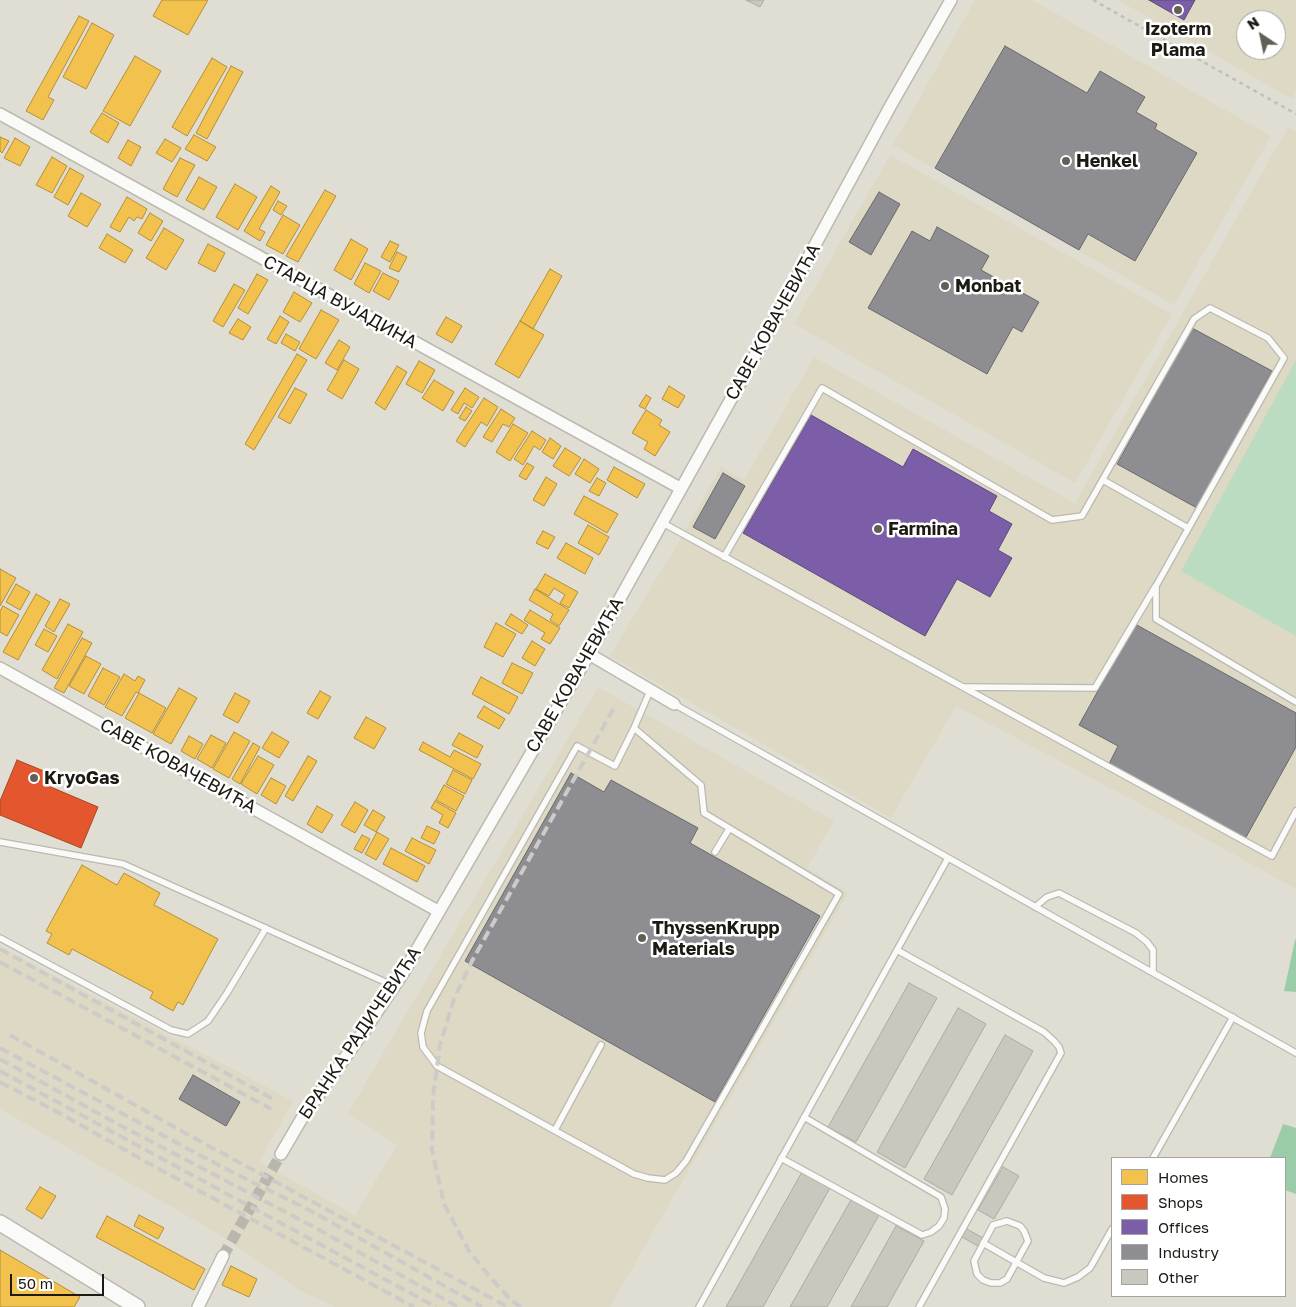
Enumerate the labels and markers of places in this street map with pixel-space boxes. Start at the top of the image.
marker: Izoterm Plama [1172,4,1184,16]
place label: Izoterm Plama [1145,18,1211,60]
place label: Henkel [1076,150,1138,172]
marker: Henkel [1060,155,1072,167]
place label: Monbat [955,275,1021,297]
marker: Monbat [939,280,951,292]
place label: Farmina [888,518,958,540]
marker: Farmina [872,523,884,535]
place label: KryoGas [44,767,120,789]
marker: KryoGas [28,772,40,784]
place label: ThyssenKrupp Materials [652,917,780,960]
marker: ThyssenKrupp Materials [636,932,648,944]

